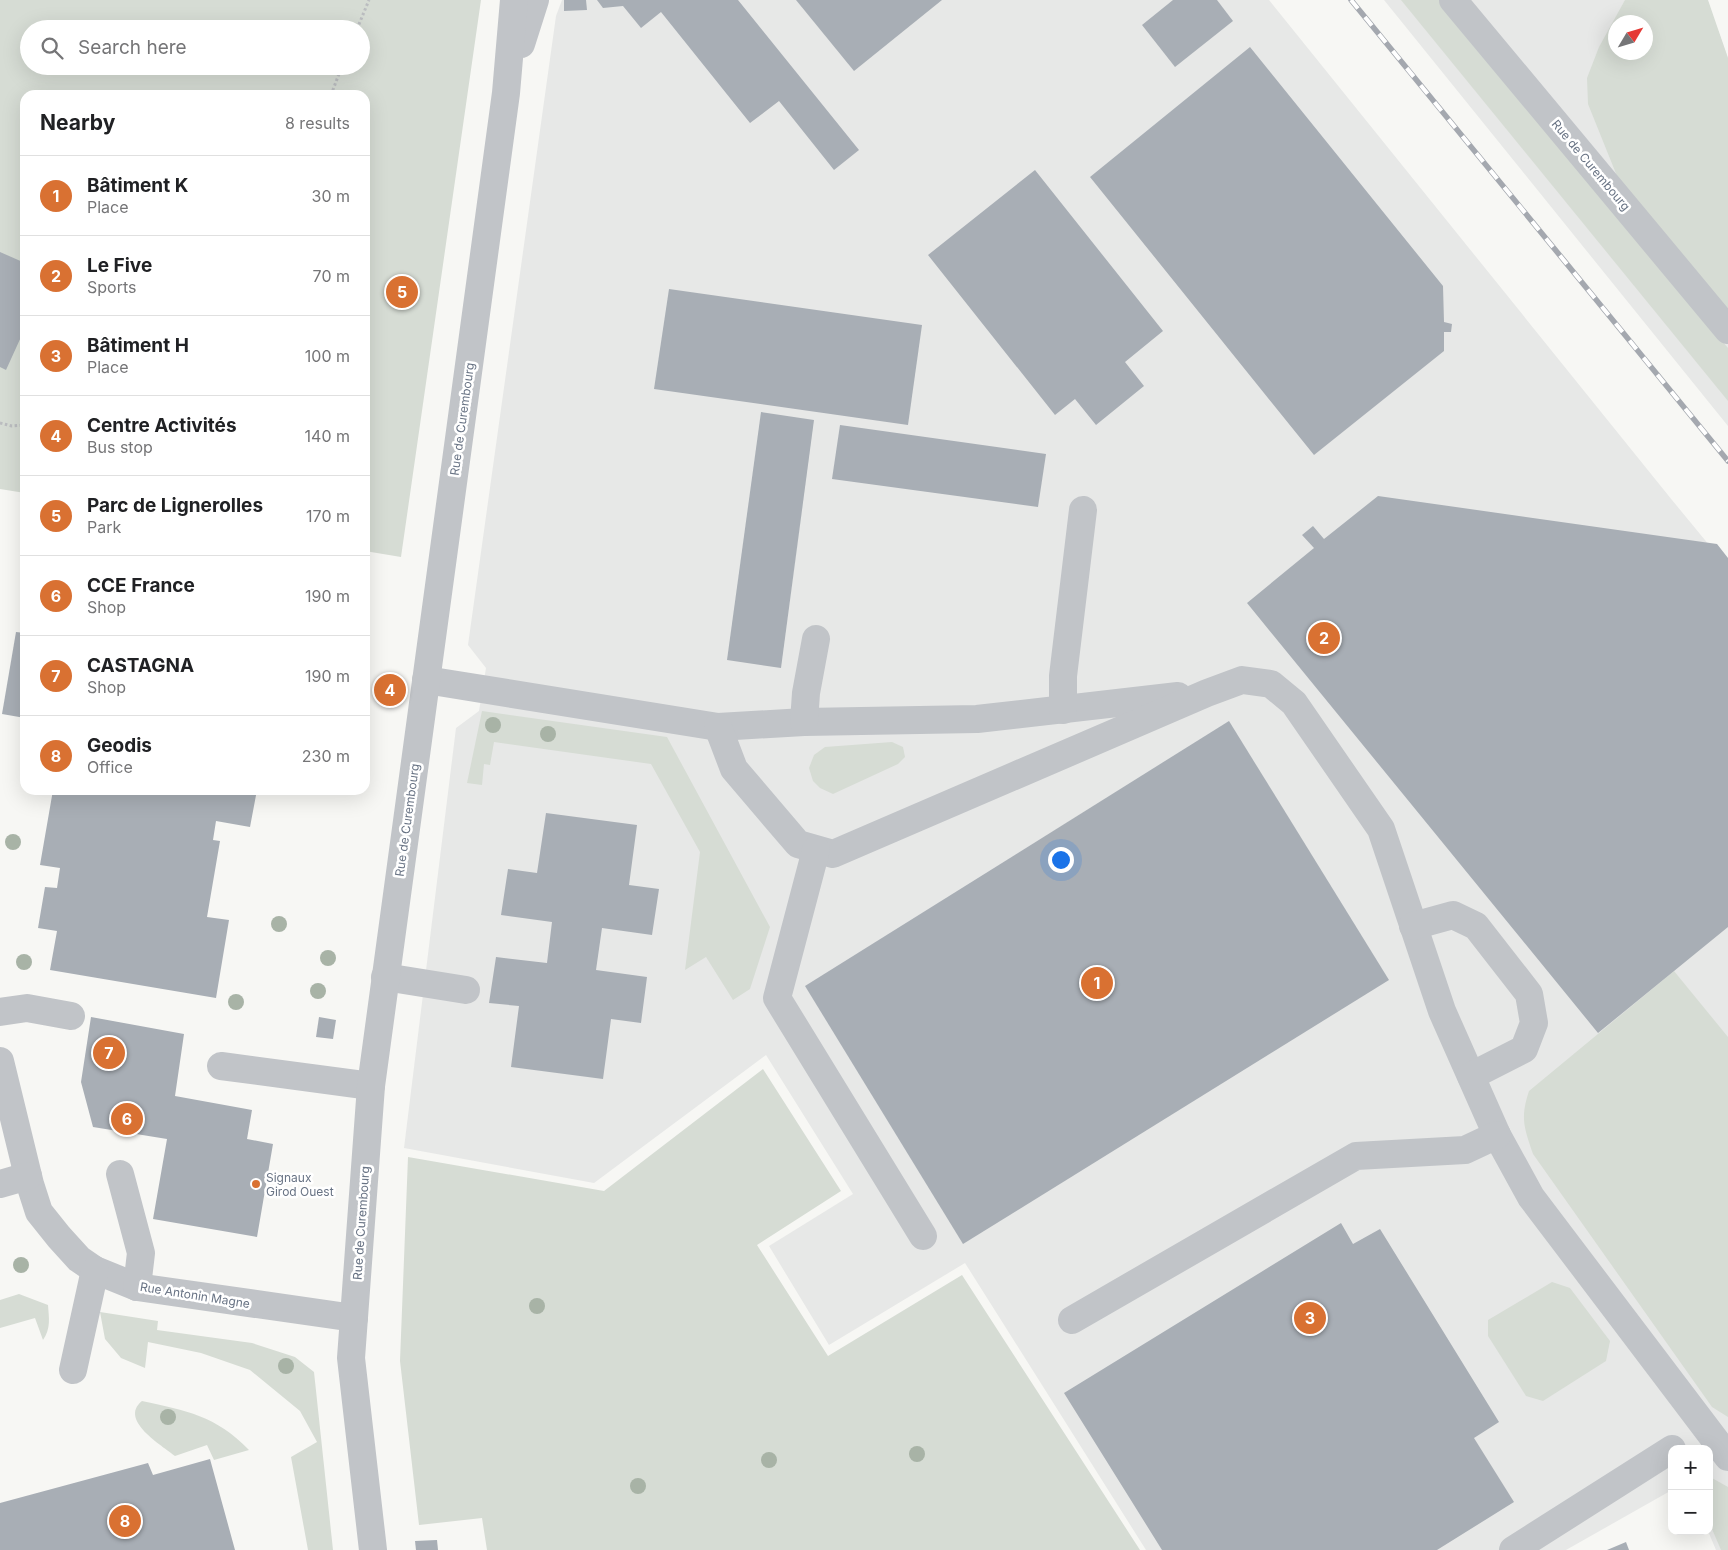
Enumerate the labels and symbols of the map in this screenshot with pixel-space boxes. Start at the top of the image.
north arrow [1608,15,1653,60]
street label: Rue de Curembourg [1549,117,1633,213]
pin: 5 [386,273,418,311]
street label: Rue de Curembourg [447,362,477,476]
pin: 2 [1308,619,1340,657]
pin: 4 [374,671,406,709]
street label: Rue de Curembourg [392,763,422,877]
your location [1048,847,1074,873]
pin: 1 [1081,964,1113,1002]
pin: 7 [93,1034,125,1072]
pin: 6 [111,1100,143,1138]
street label: Rue de Curembourg [350,1166,372,1280]
place label: Signaux Girod Ouest [266,1170,334,1199]
marker: Signaux Girod Ouest [250,1178,262,1190]
street label: Rue Antonin Magne [139,1279,251,1311]
pin: 3 [1294,1299,1326,1337]
pin: 8 [109,1502,141,1540]

